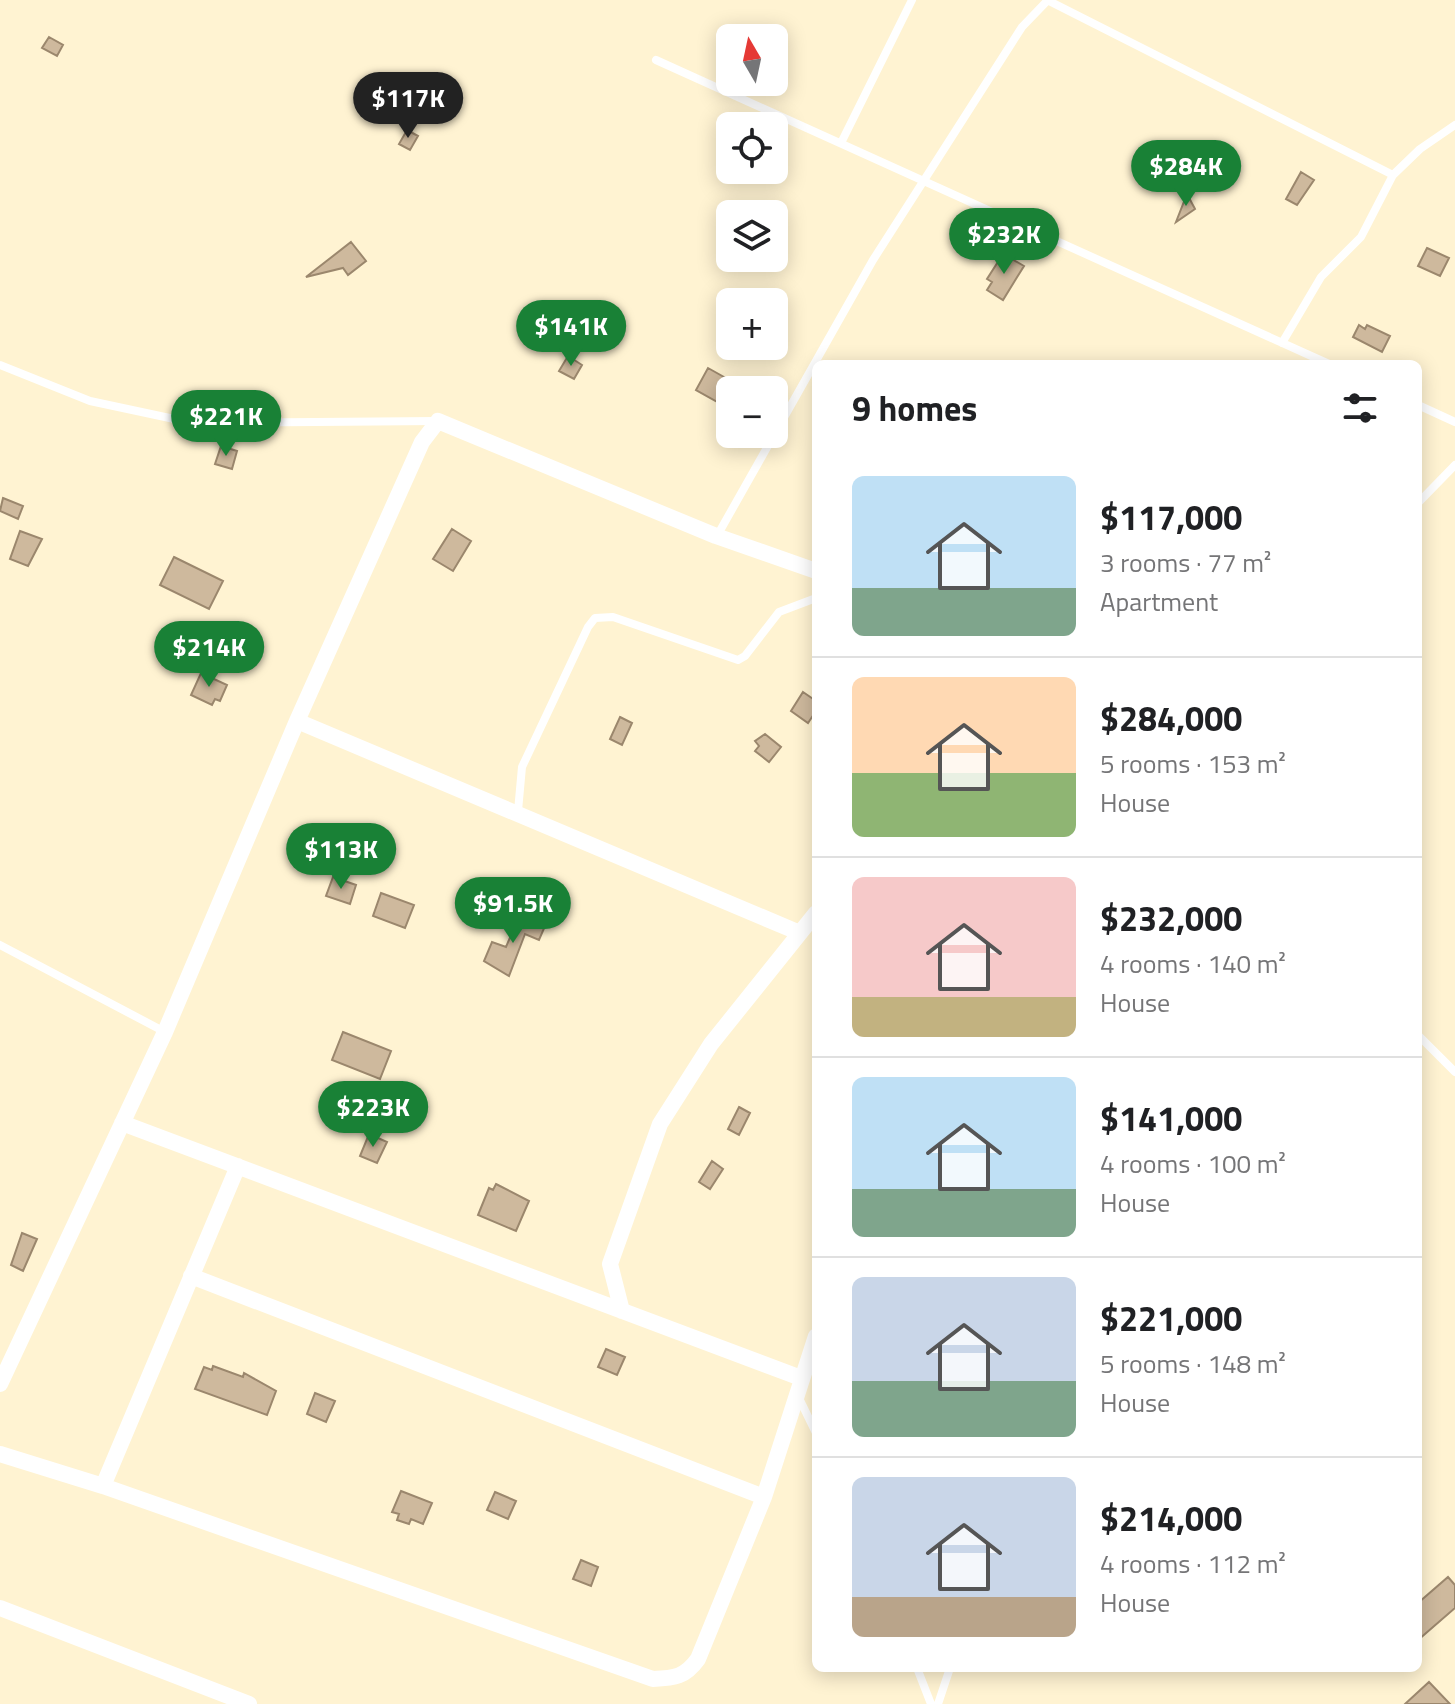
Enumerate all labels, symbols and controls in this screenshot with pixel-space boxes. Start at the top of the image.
north arrow [716,24,788,96]
map controls [716,24,788,448]
pin: $117K [352,72,464,140]
text: $117K [371,78,445,117]
button: locate [716,112,788,184]
pin: $284K [1130,140,1242,208]
text: $284K [1149,146,1223,185]
button: layers [716,200,788,272]
pin: $232K [948,208,1060,276]
text: $232K [967,214,1041,253]
button: + [716,288,788,360]
pin: $141K [515,300,627,368]
text: $141K [534,306,608,345]
button: − [716,376,788,448]
text: 9 homes [852,382,977,434]
icon: filters [1338,386,1382,430]
pin: $221K [170,390,282,458]
text: $221K [189,396,263,435]
text: $117,000 [1100,491,1242,543]
icon: home [916,508,1012,604]
text: 3 rooms · 77 m² [1100,543,1271,582]
text: Apartment [1100,582,1218,621]
pin: $214K [153,621,265,689]
text: $214K [172,627,246,666]
text: $284,000 [1100,692,1242,744]
icon: home [916,709,1012,805]
text: 5 rooms · 153 m² [1100,744,1286,783]
text: House [1100,783,1170,822]
pin: $113K [285,823,397,891]
text: $113K [304,829,378,868]
pin: $91.5K [448,877,578,945]
text: $91.5K [473,883,553,922]
text: $232,000 [1100,892,1242,944]
icon: home [916,909,1012,1005]
text: 4 rooms · 140 m² [1100,944,1286,983]
text: House [1100,983,1170,1022]
pin: $223K [317,1081,429,1149]
text: $223K [336,1087,410,1126]
text: $141,000 [1100,1092,1242,1144]
icon: home [916,1109,1012,1205]
text: 4 rooms · 100 m² [1100,1144,1286,1183]
text: House [1100,1183,1170,1222]
text: $221,000 [1100,1292,1242,1344]
icon: home [916,1309,1012,1405]
text: 5 rooms · 148 m² [1100,1344,1286,1383]
text: House [1100,1383,1170,1422]
text: $214,000 [1100,1492,1242,1544]
icon: home [916,1509,1012,1605]
text: 4 rooms · 112 m² [1100,1544,1286,1583]
text: House [1100,1583,1170,1622]

